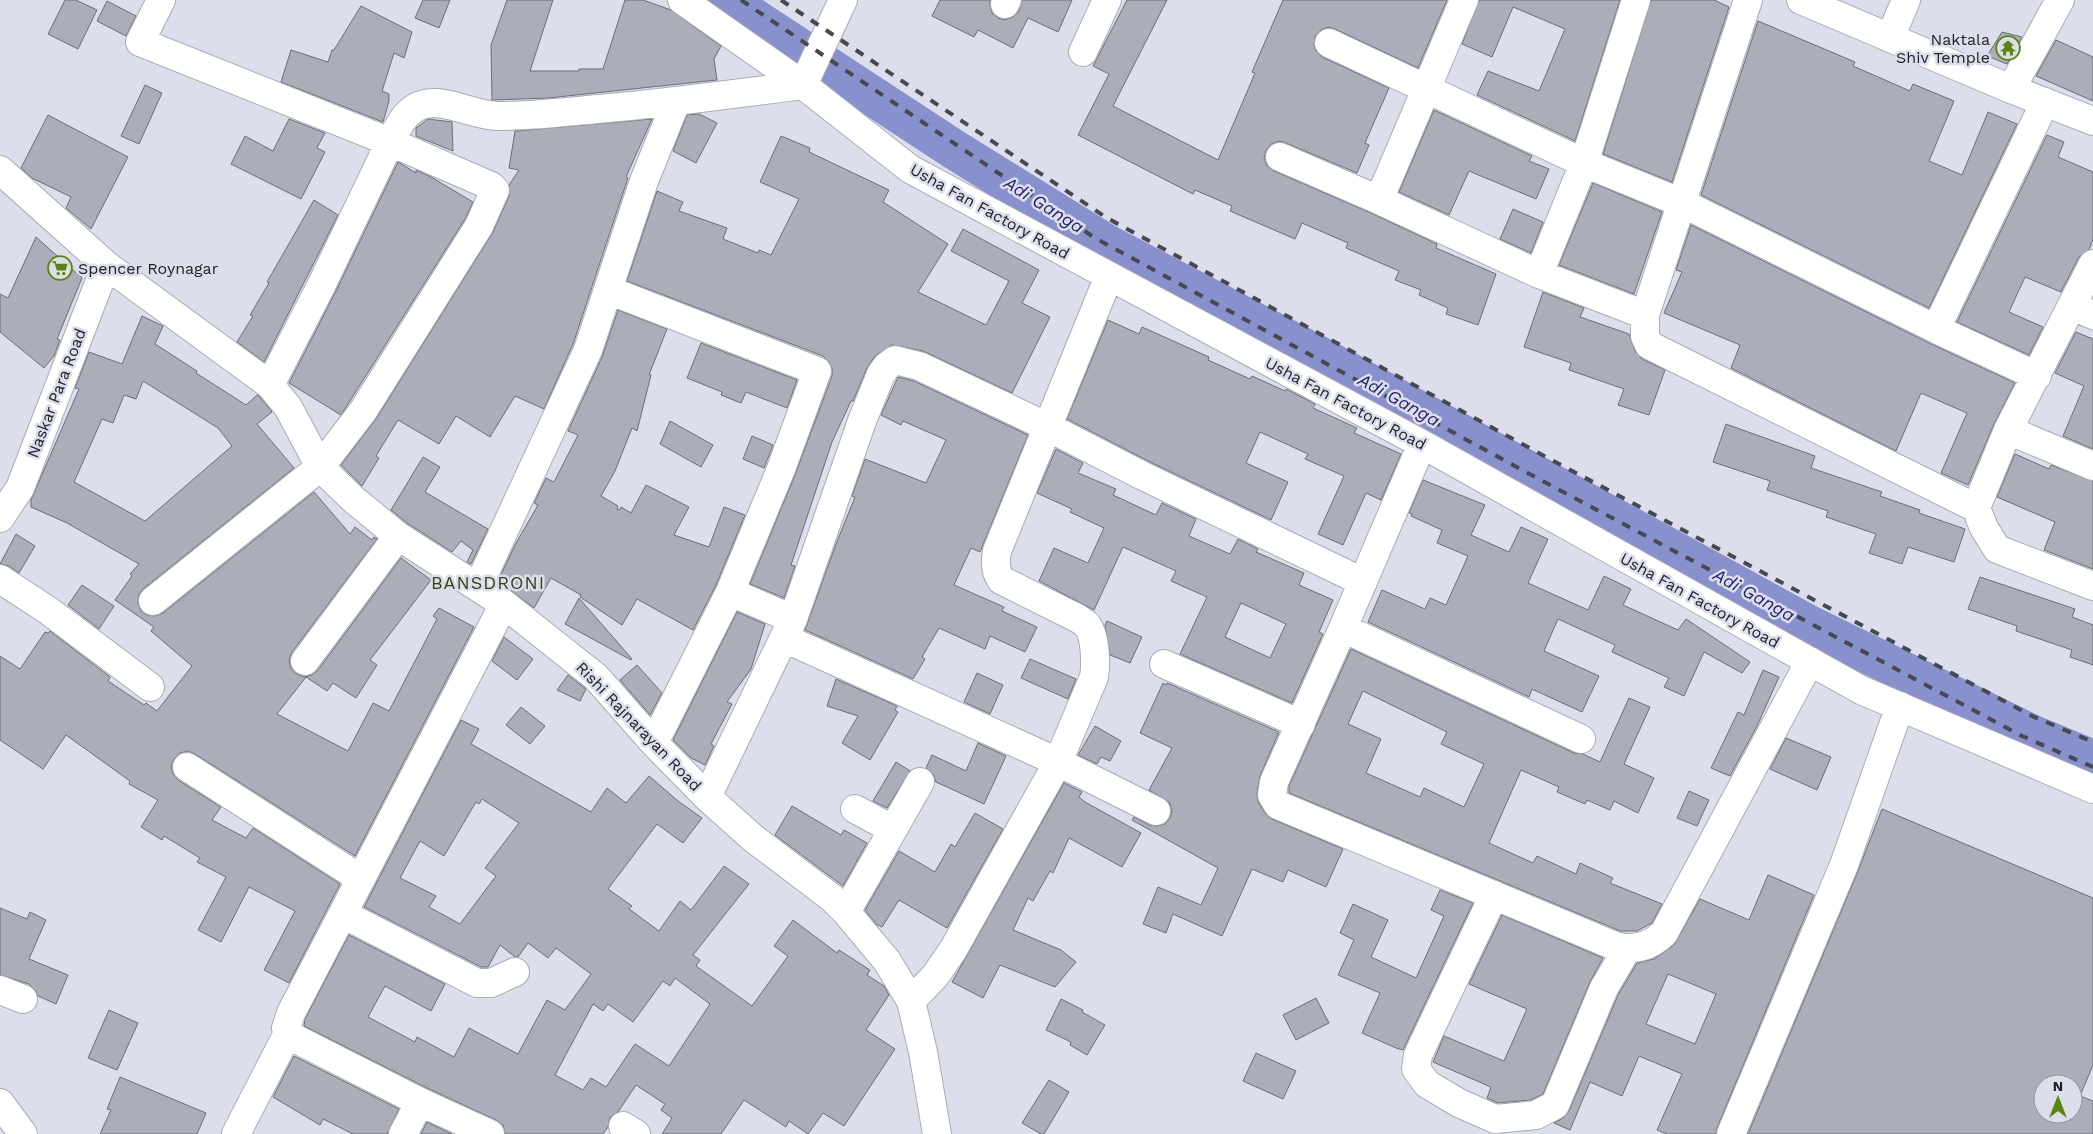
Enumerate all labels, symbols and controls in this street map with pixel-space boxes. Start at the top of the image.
place label: Naktala Shiv Temple [1896,30,1990,67]
temple icon: Naktala Shiv Temple [1995,35,2021,61]
street label: Usha Fan Factory Road [907,160,1073,263]
water label: Adi Ganga [1000,171,1088,237]
supermarket icon: Spencer Roynagar [47,255,73,281]
place label: Spencer Roynagar [78,259,219,278]
street label: Naskar Para Road [23,326,90,461]
street label: Usha Fan Factory Road [1262,353,1429,454]
water label: Adi Ganga [1354,368,1444,431]
street label: Usha Fan Factory Road [1617,549,1783,652]
water label: Adi Ganga [1709,563,1799,626]
district label: BANSDRONI [431,572,545,593]
street label: Rishi Rajnarayan Road [572,658,705,795]
north arrow [2033,1074,2083,1124]
text: N [2053,1078,2063,1094]

